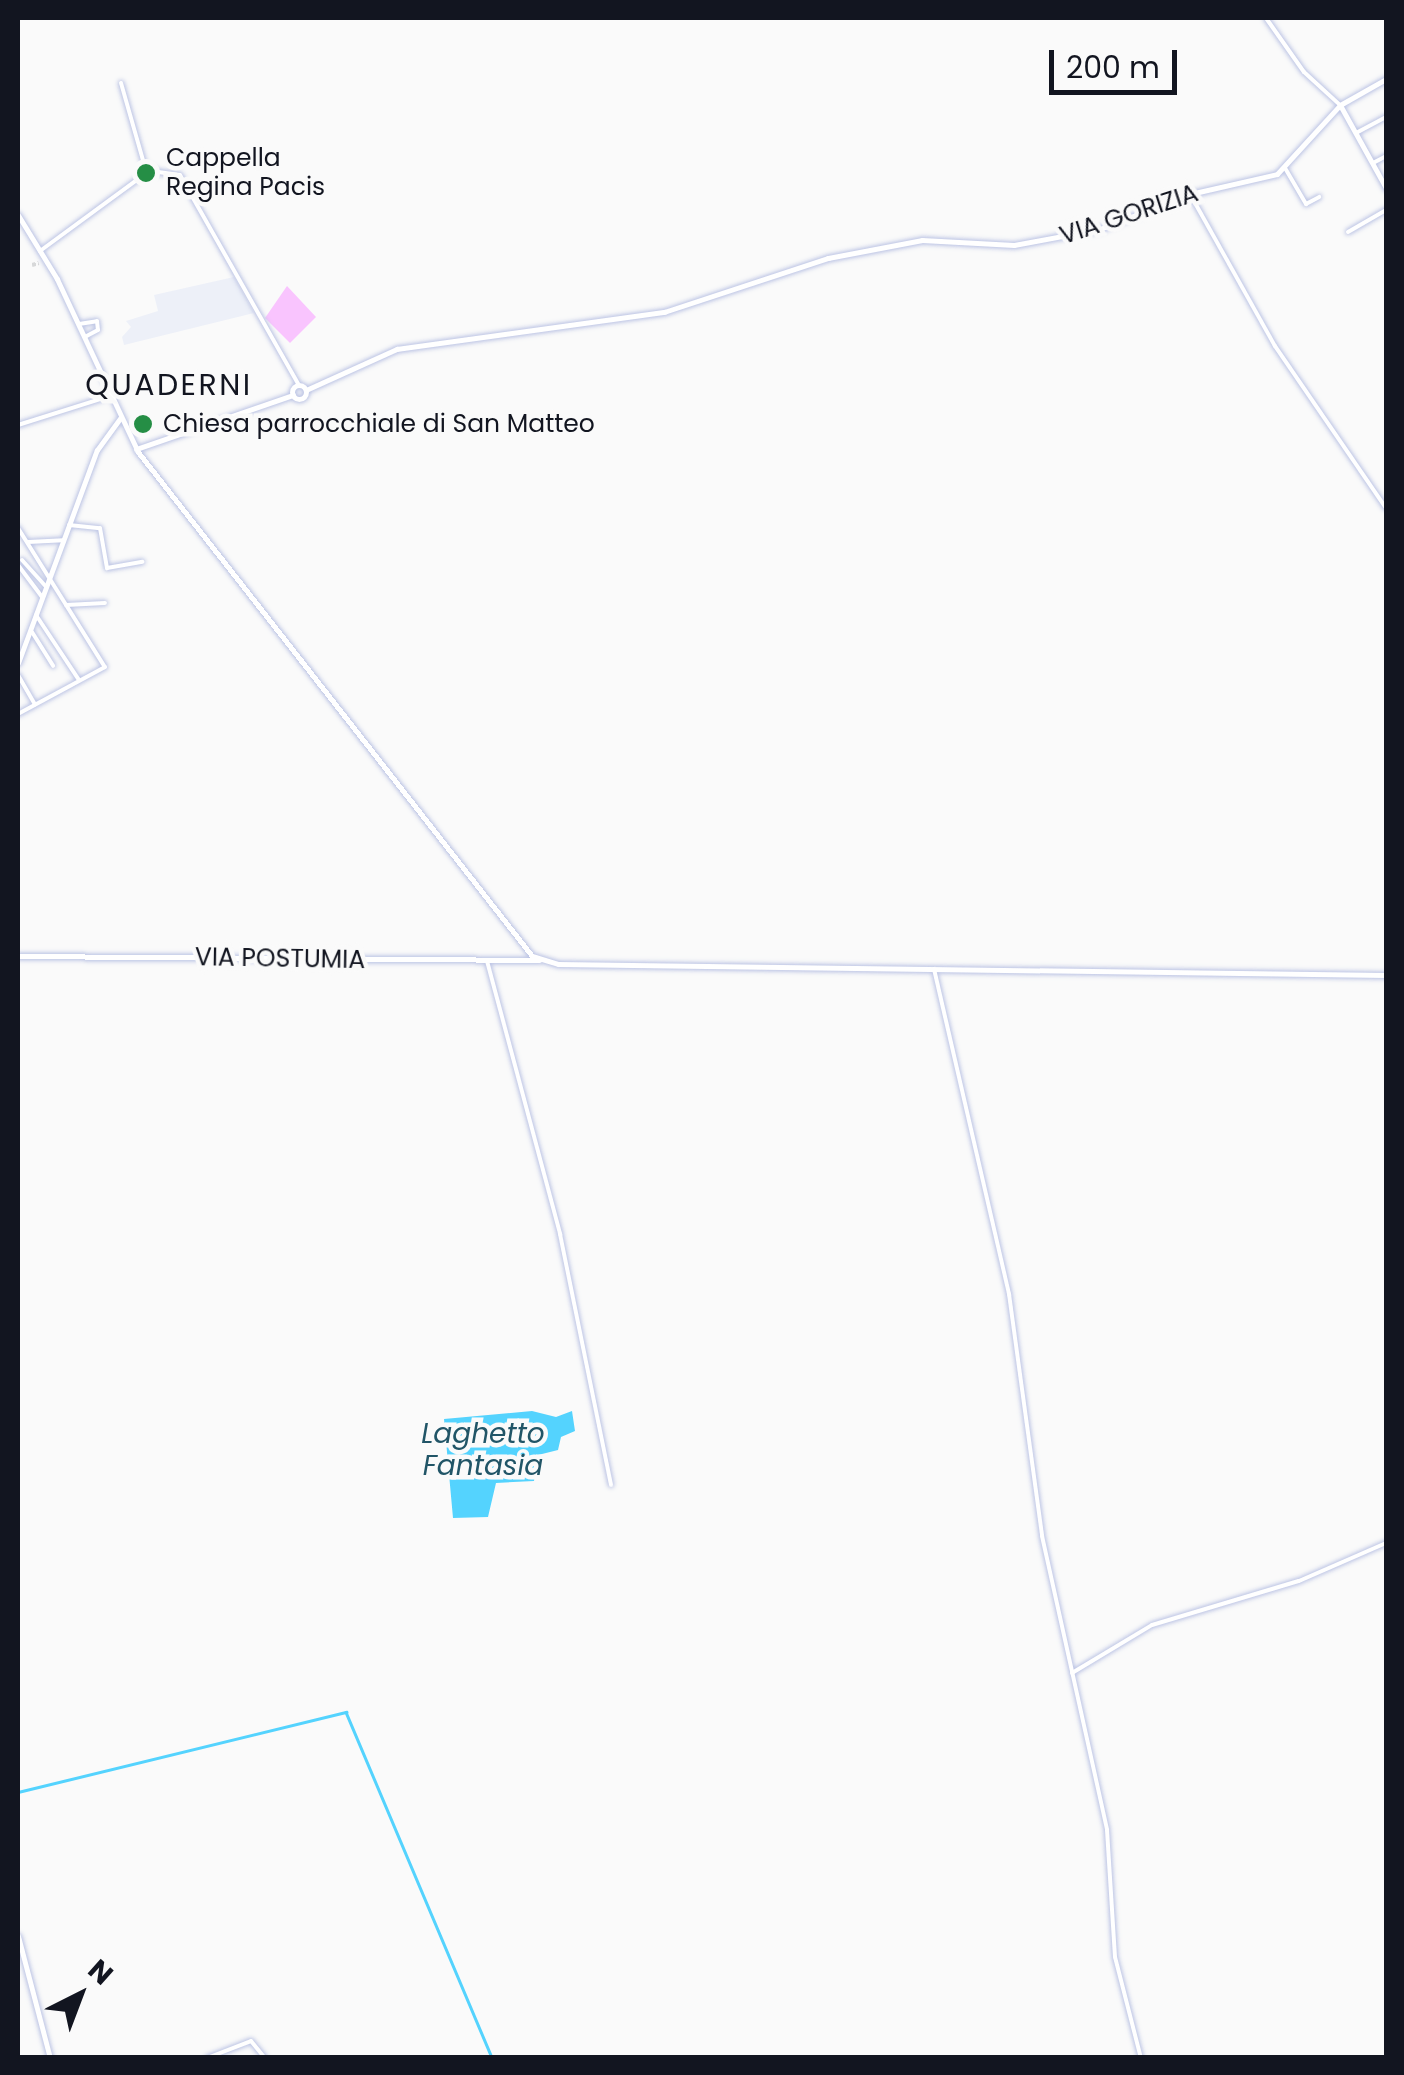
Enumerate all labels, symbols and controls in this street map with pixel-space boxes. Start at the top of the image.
scale bar [1054,30,1182,92]
text: 200 m [1066,46,1160,89]
place label: Cappella Regina Pacis [166,144,325,203]
marker: Cappella Regina Pacis [135,162,157,184]
street label: VIA GORIZIA [1056,179,1202,251]
district label: QUADERNI [85,367,253,403]
place label: Chiesa parrocchiale di San Matteo [163,409,595,439]
marker: Chiesa parrocchiale di San Matteo [132,413,154,435]
street label: VIA POSTUMIA [195,943,365,975]
water label: Laghetto Fantasia [421,1417,545,1483]
north arrow [30,1945,130,2045]
text: N [80,1951,121,1994]

